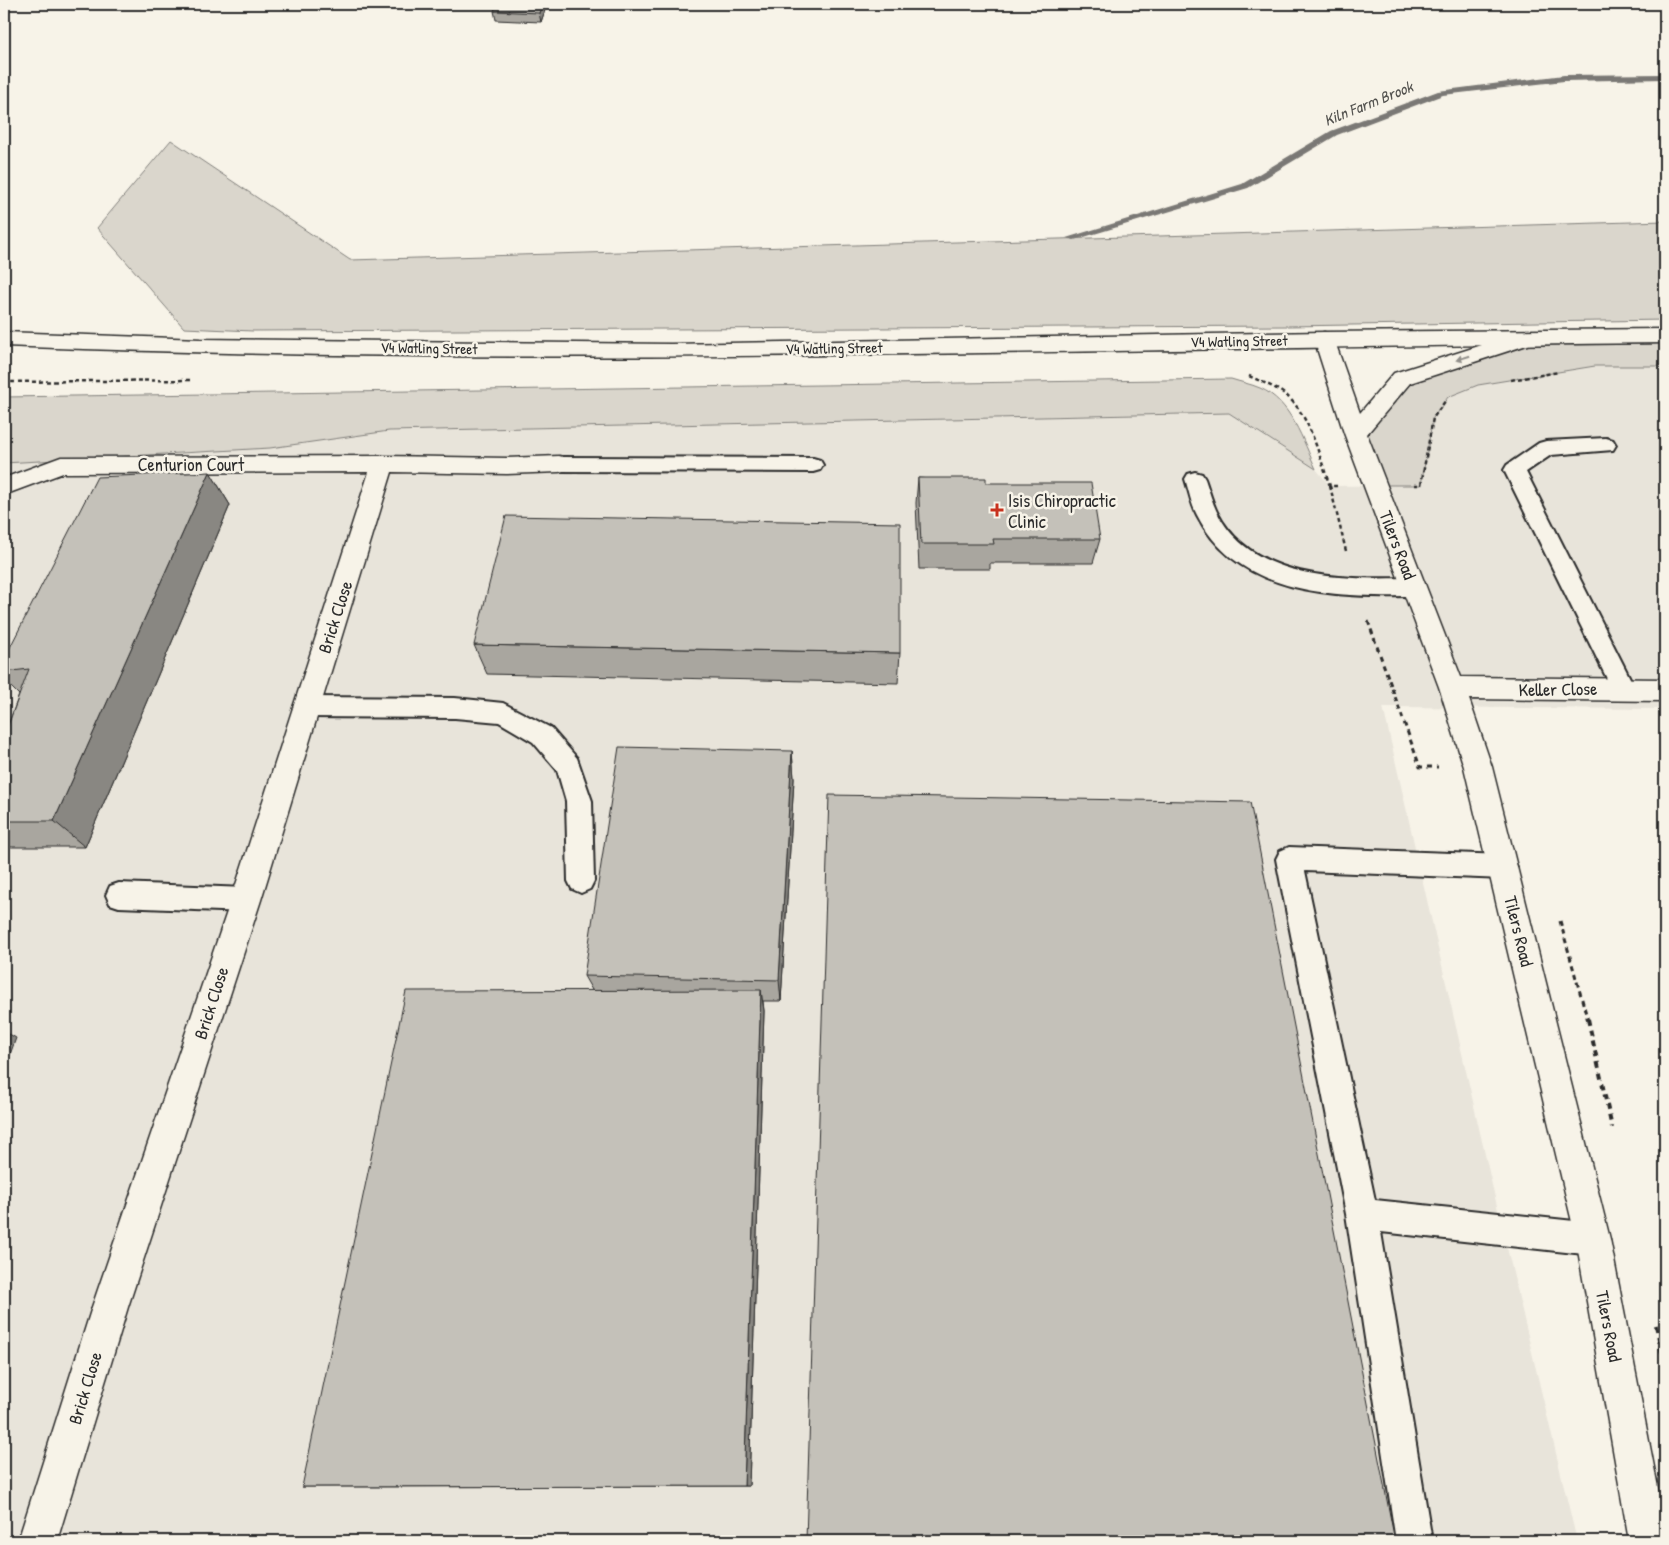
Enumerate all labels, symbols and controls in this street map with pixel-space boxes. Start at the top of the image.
water label: Kiln Farm Brook [1320,75,1417,131]
street label: V4 Watling Street [1190,330,1288,352]
street label: V4 Watling Street [380,337,478,359]
street label: V4 Watling Street [785,337,883,359]
one-way arrow [1455,354,1470,362]
street label: Centurion Court [138,452,245,477]
place label: Isis Chiropractic Clinic [1008,488,1116,534]
marker: Isis Chiropractic Clinic [990,503,1004,517]
street label: Tilers Road [1373,507,1423,583]
street label: Brick Close [312,578,358,656]
street label: Keller Close [1518,676,1598,702]
street label: Tilers Road [1498,893,1540,969]
street label: Brick Close [188,964,234,1042]
street label: Tilers Road [1590,1288,1628,1364]
street label: Brick Close [62,1349,108,1427]

